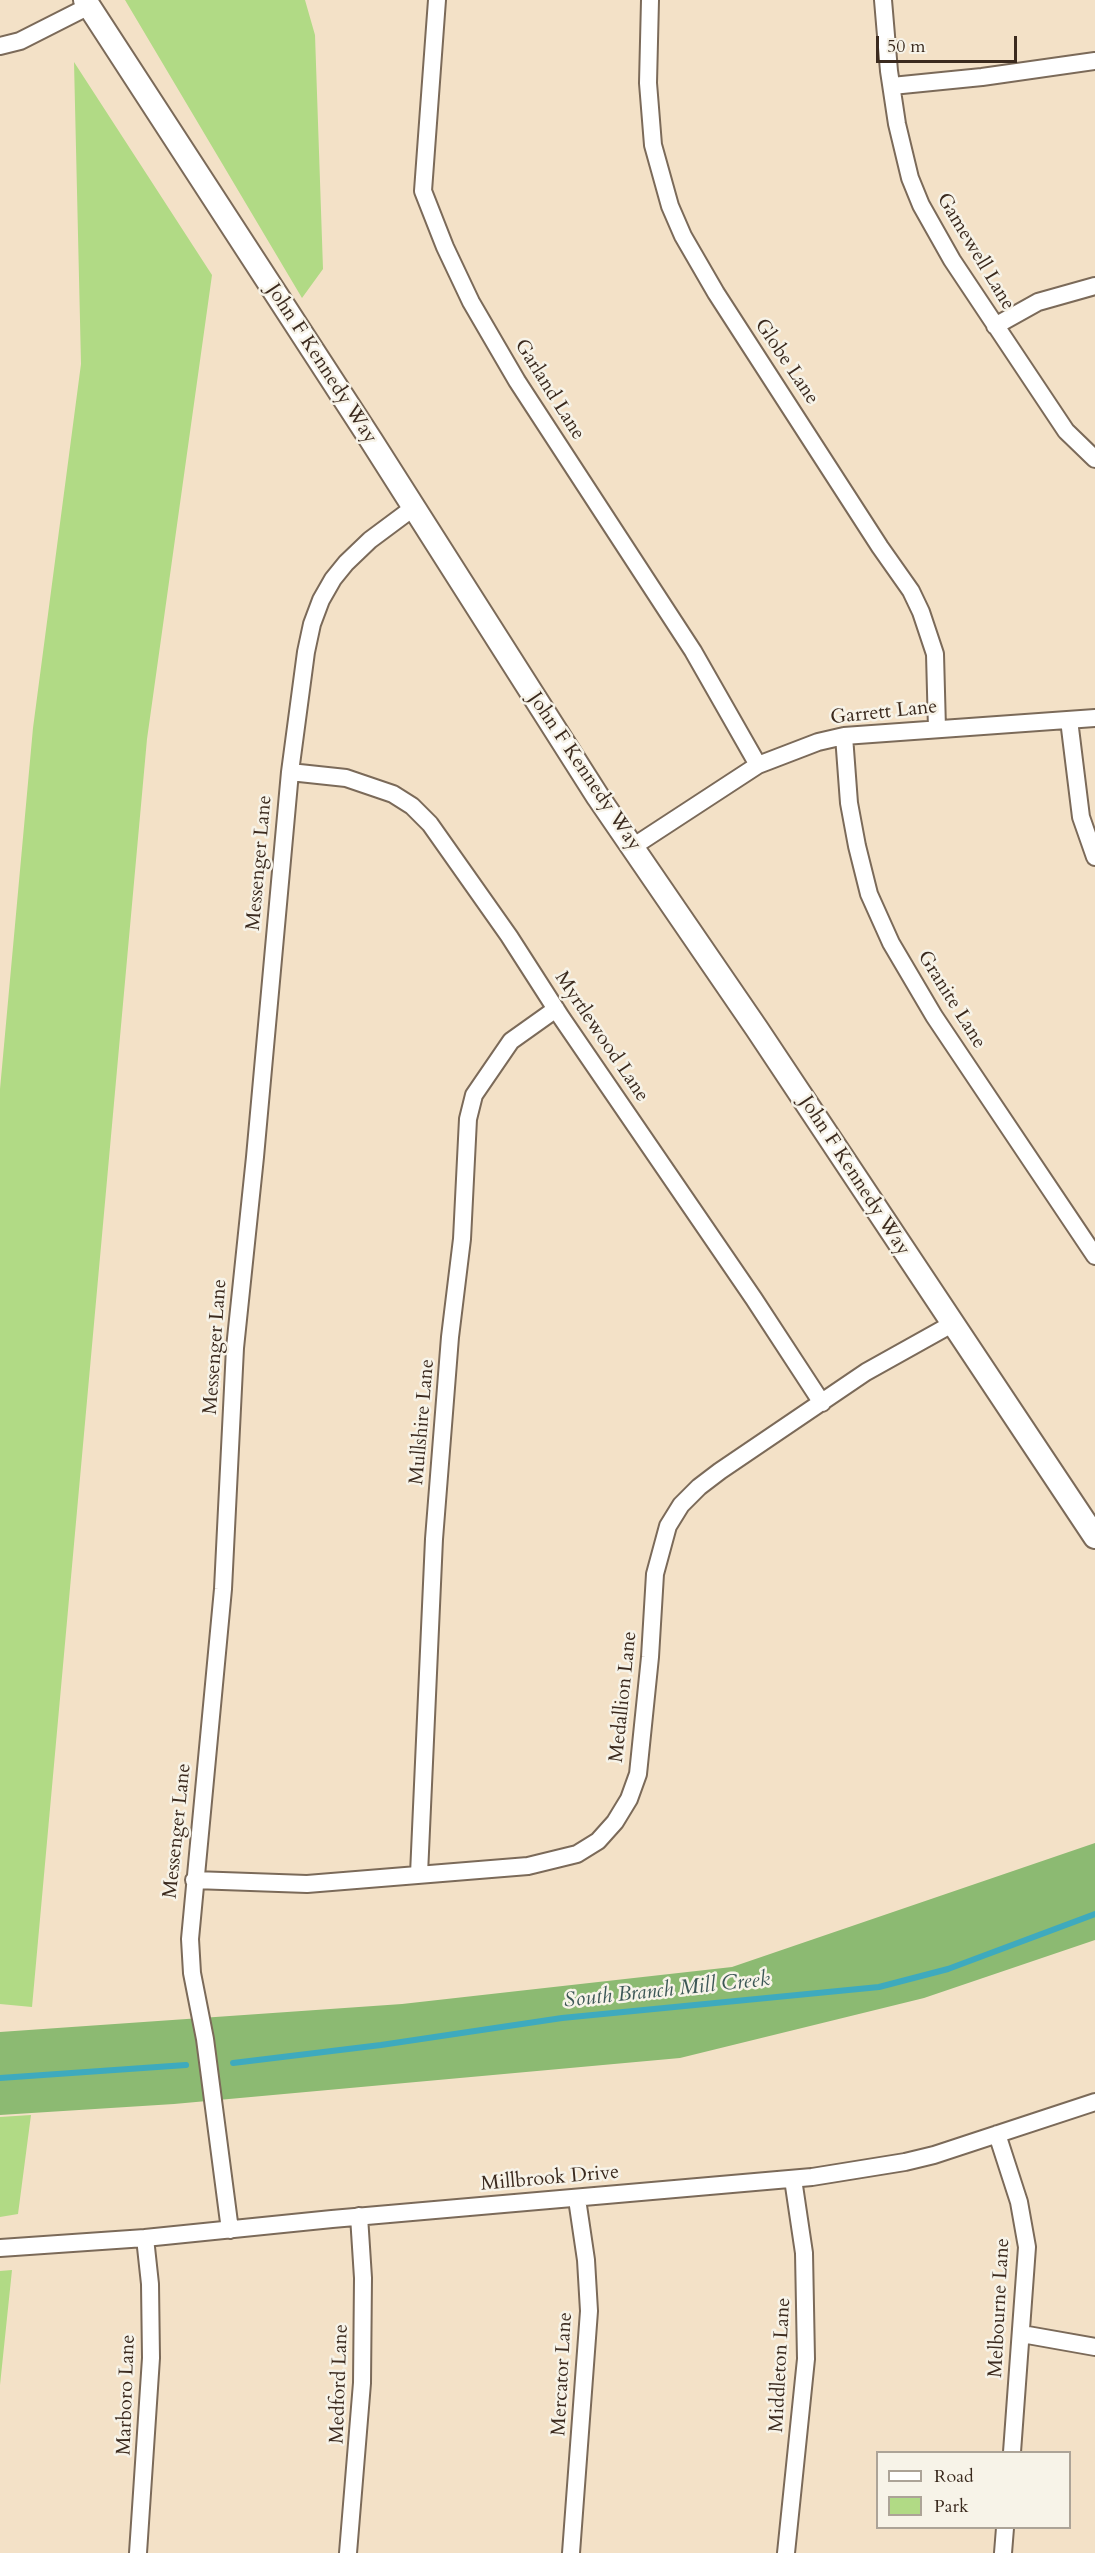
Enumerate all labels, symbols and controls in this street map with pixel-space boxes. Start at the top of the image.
scale bar [879,24,1020,62]
text: 50 m [887,34,926,59]
street label: Gamewell Lane [931,189,1019,315]
street label: John F Kennedy Way [260,280,382,448]
street label: Globe Lane [749,315,823,409]
street label: Garland Lane [509,335,589,445]
street label: John F Kennedy Way [522,688,646,856]
street label: Garrett Lane [829,695,939,731]
street label: Messenger Lane [242,794,278,932]
street label: Granite Lane [911,947,991,1053]
street label: Myrtlewood Lane [549,967,653,1107]
street label: John F Kennedy Way [793,1092,915,1260]
street label: Messenger Lane [199,1278,233,1416]
street label: Mullshire Lane [406,1358,440,1486]
street label: Medallion Lane [605,1630,643,1764]
street label: Messenger Lane [159,1762,197,1900]
water label: South Branch Mill Creek [563,1968,771,2014]
street label: Millbrook Drive [480,2161,620,2197]
street label: Melbourne Lane [984,2238,1016,2378]
street label: Middleton Lane [765,2297,797,2433]
street label: Mercator Lane [548,2311,578,2437]
street label: Medford Lane [326,2324,354,2444]
street label: Marboro Lane [113,2334,141,2456]
legend [876,2451,1071,2529]
text: Road [934,2464,974,2489]
text: Park [934,2494,969,2519]

